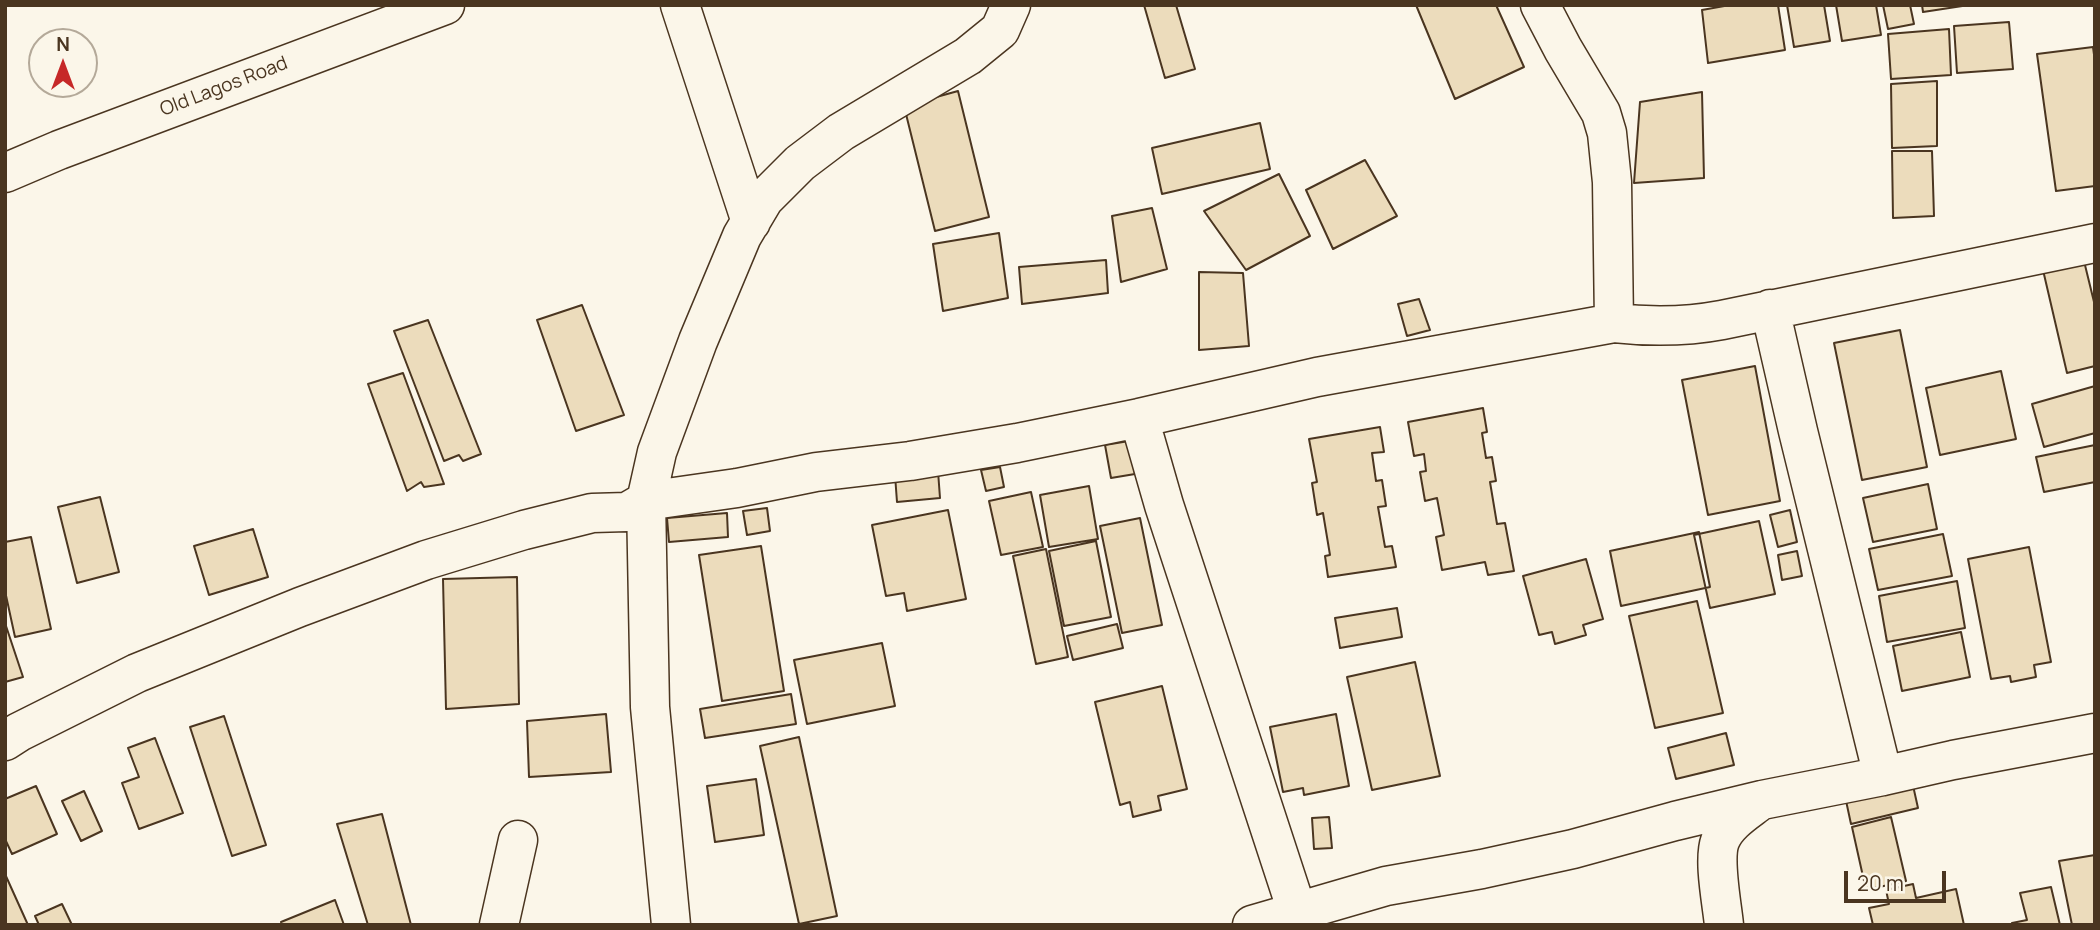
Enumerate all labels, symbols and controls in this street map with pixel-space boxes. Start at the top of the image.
north arrow [28,28,98,98]
text: N [56,31,70,57]
street label: Old Lagos Road [157,52,291,122]
scale bar [1848,856,1950,900]
text: 20 m [1857,869,1904,897]

